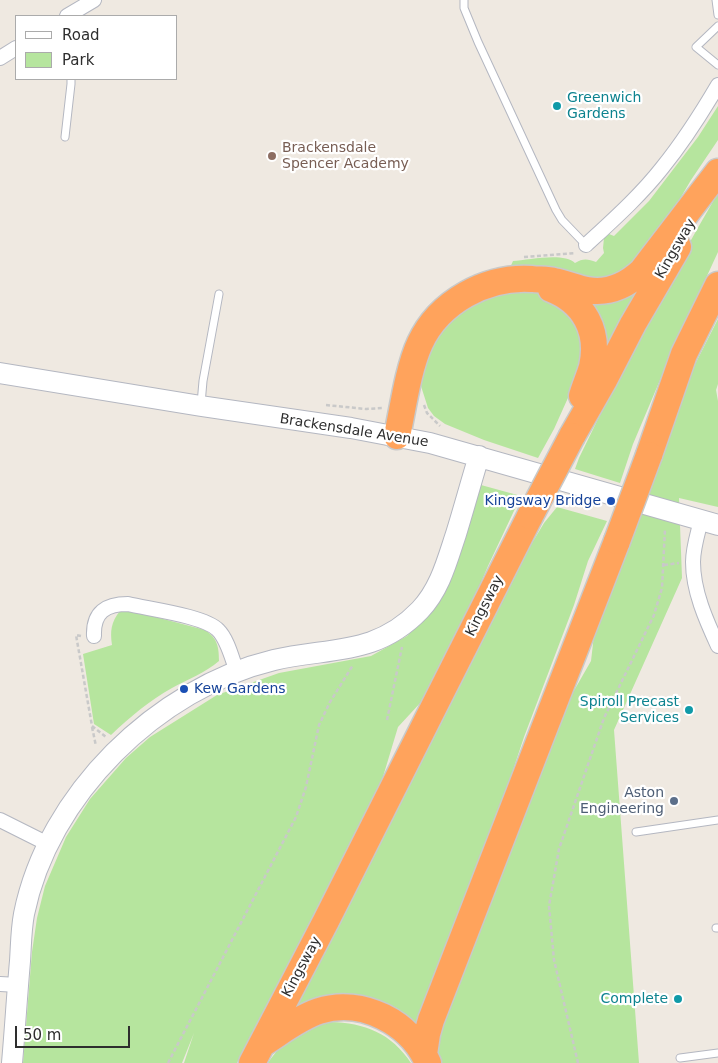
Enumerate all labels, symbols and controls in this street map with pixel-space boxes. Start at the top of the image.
legend [15,15,178,80]
text: Road [62,26,100,44]
text: Park [62,51,94,69]
place label: Greenwich Gardens [567,90,641,122]
marker: Greenwich Gardens [551,100,563,112]
place label: Brackensdale Spencer Academy [282,140,409,172]
marker: Brackensdale Spencer Academy [266,150,278,162]
street label: Kingsway [652,216,700,282]
street label: Brackensdale Avenue [278,411,430,451]
place label: Kingsway Bridge [484,493,601,509]
marker: Kingsway Bridge [605,495,617,507]
street label: Kingsway [462,573,508,639]
place label: Kew Gardens [194,681,286,697]
marker: Kew Gardens [178,683,190,695]
place label: Spiroll Precast Services [580,694,679,726]
marker: Spiroll Precast Services [683,704,695,716]
place label: Aston Engineering [580,785,664,818]
marker: Aston Engineering [668,795,680,807]
street label: Kingsway [279,934,325,1000]
place label: Complete [601,991,668,1007]
marker: Complete [672,993,684,1005]
scale bar [18,1016,132,1048]
text: 50 m [23,1026,61,1044]

